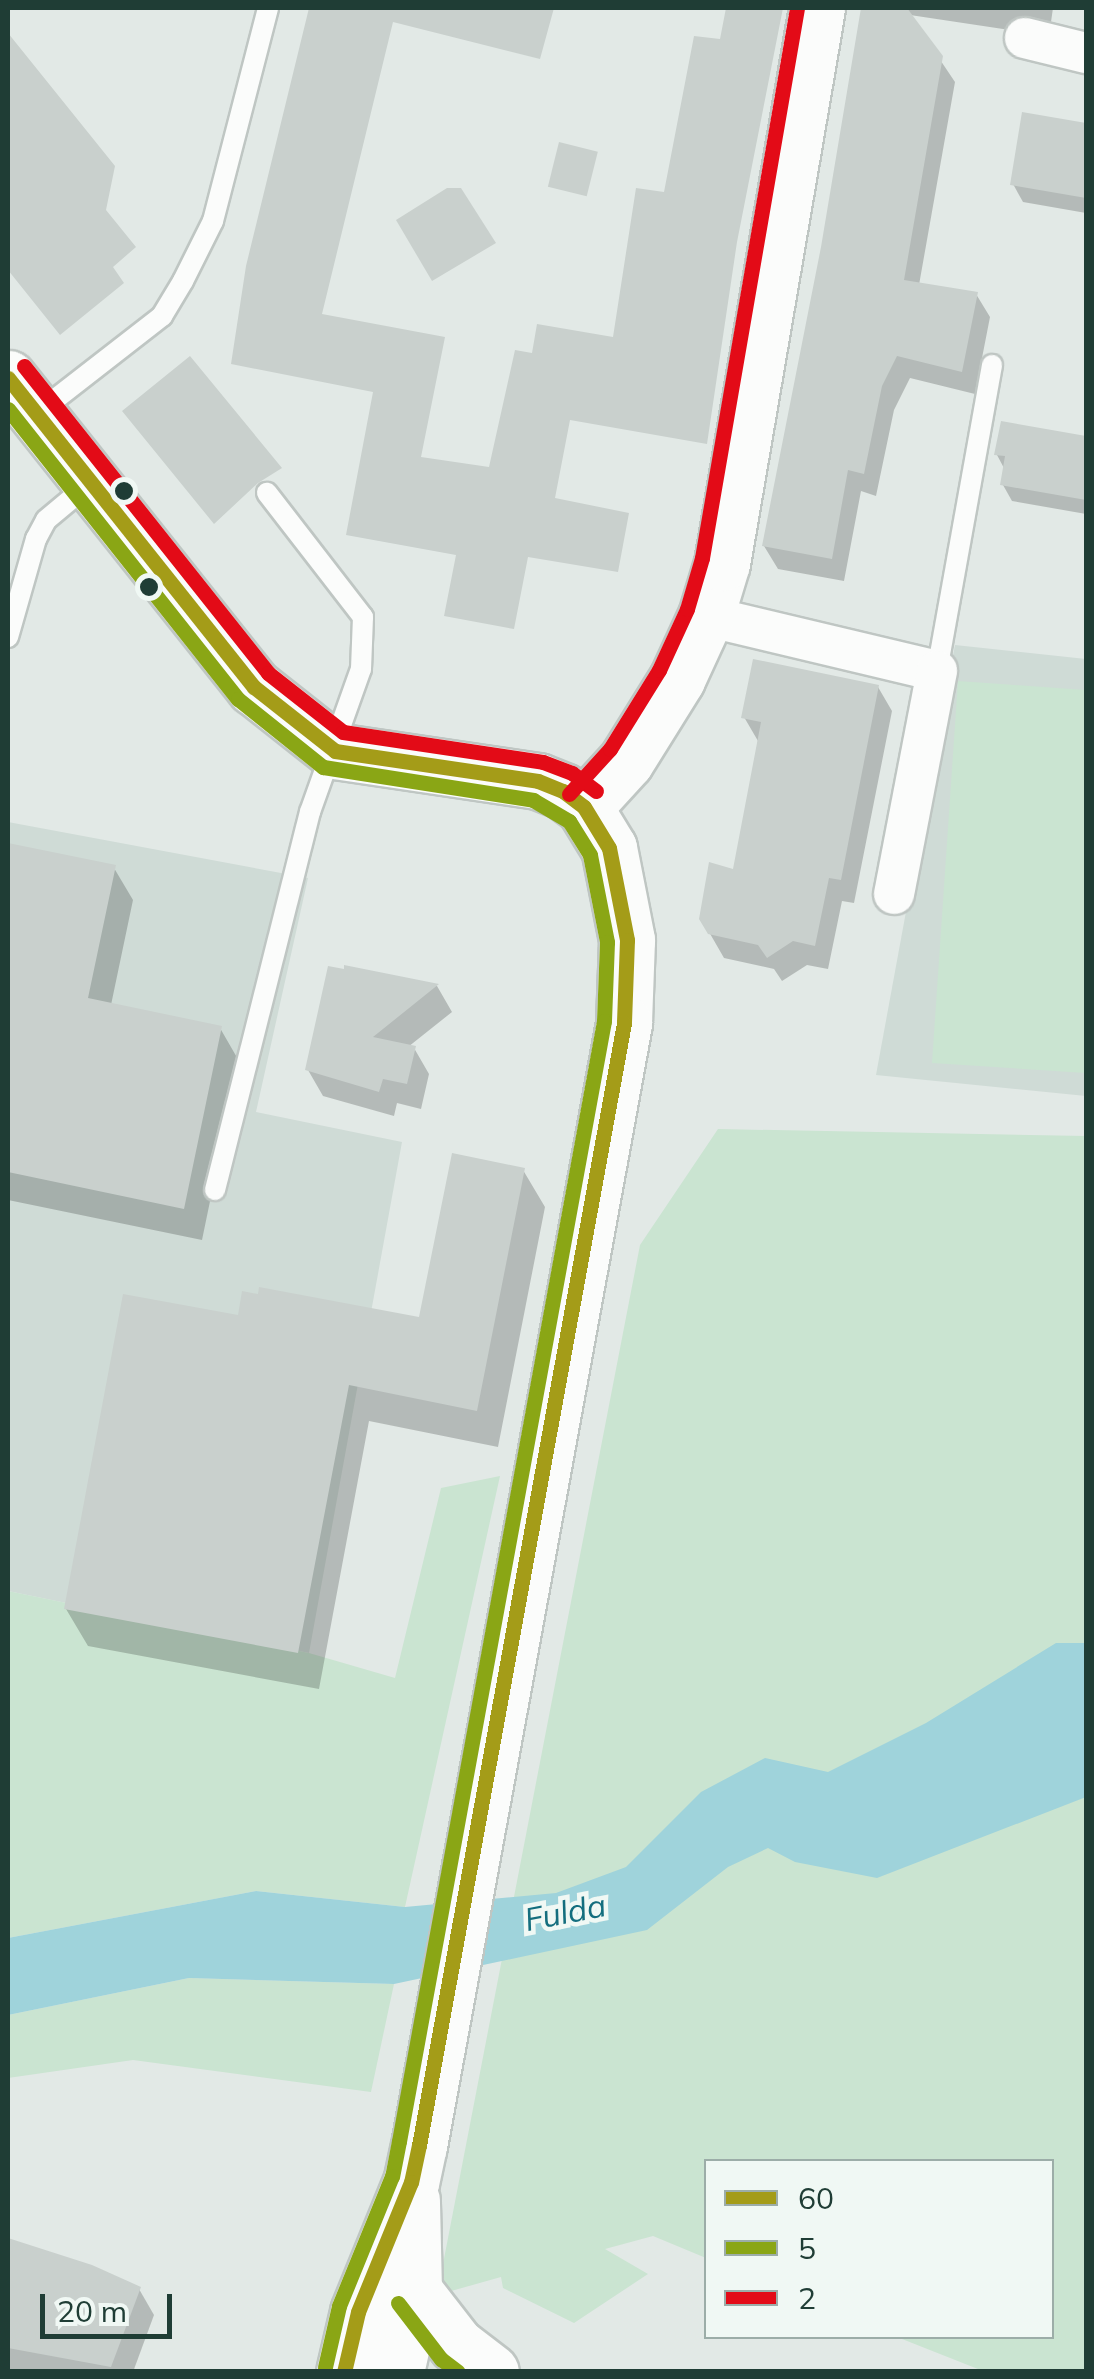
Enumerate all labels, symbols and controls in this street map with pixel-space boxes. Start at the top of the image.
unlabelled marker [114,481,134,501]
unlabelled marker [139,577,159,597]
water label: Fulda [521,1885,609,1939]
legend [704,2159,1054,2339]
text: 60 [798,2179,834,2217]
text: 5 [798,2229,816,2267]
scale bar [45,2274,178,2336]
text: 2 [798,2279,816,2317]
text: 20 m [57,2292,127,2330]

